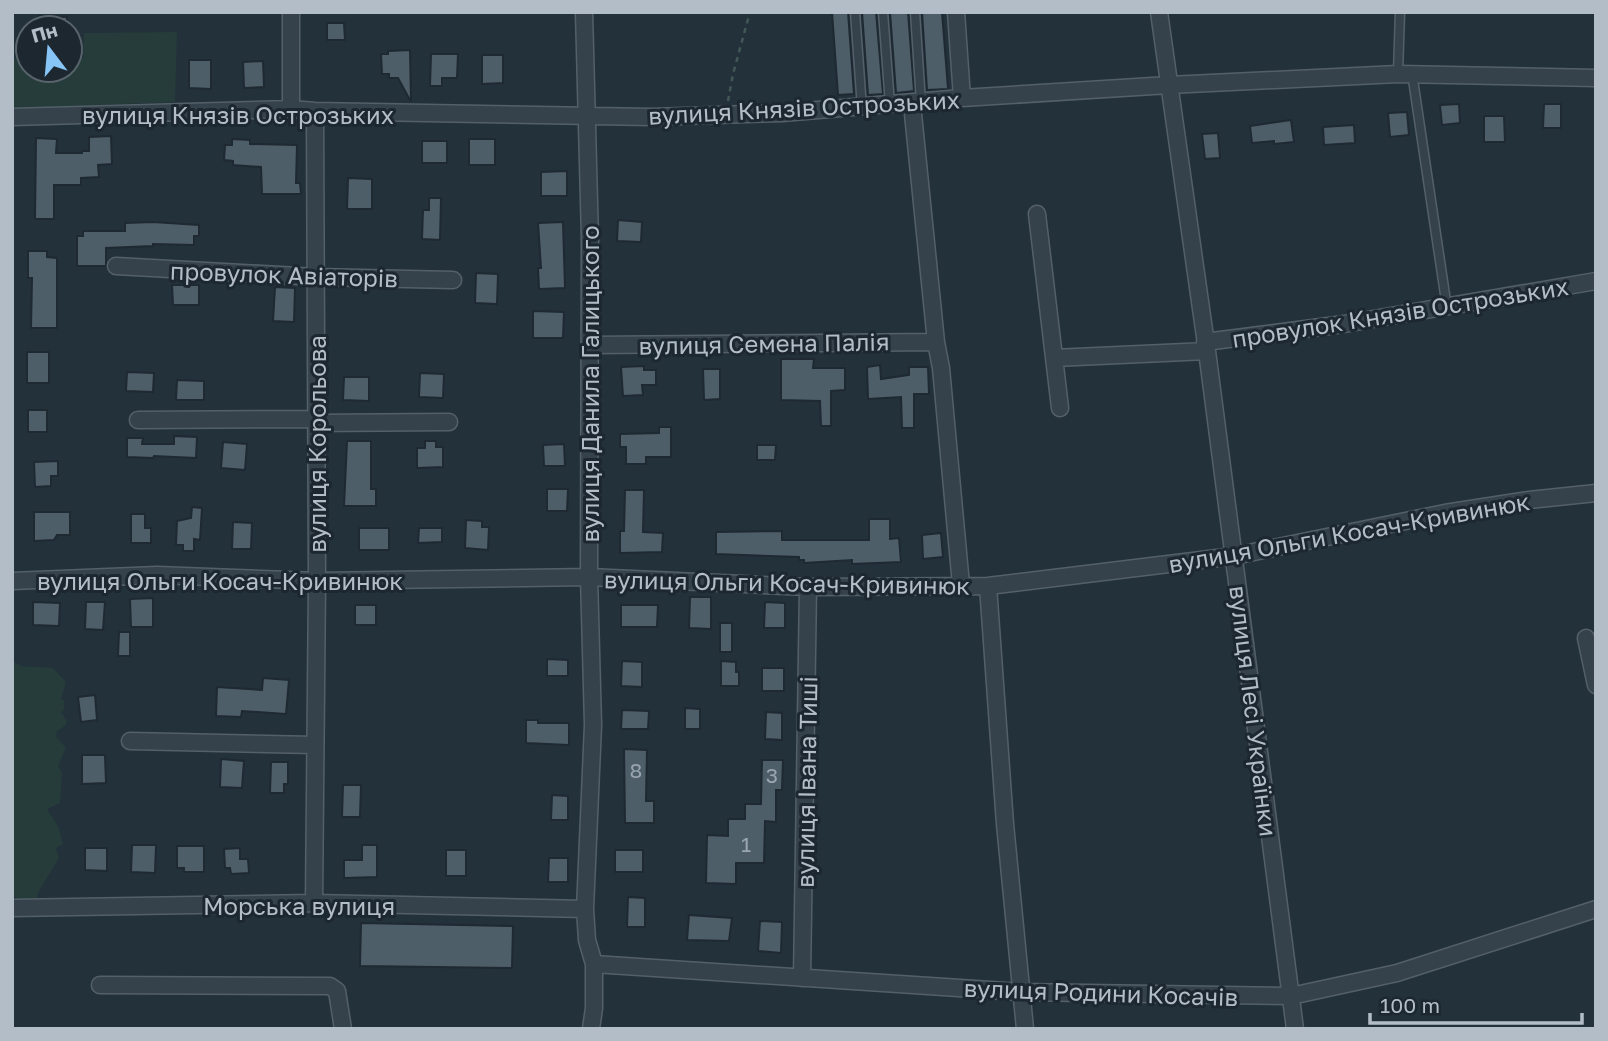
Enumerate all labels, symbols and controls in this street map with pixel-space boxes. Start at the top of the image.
north arrow [14,14,84,84]
text: Пн [29,18,60,47]
street label: вулиця Князів Острозьких [648,84,960,130]
street label: вулиця Князів Острозьких [82,100,394,129]
street label: вулиця Данила Галицького [575,225,604,543]
street label: провулок Авіаторів [170,256,398,292]
street label: провулок Князів Острозьких [1230,271,1570,353]
street label: вулиця Семена Палія [638,326,890,360]
street label: вулиця Корольова [302,335,331,553]
street label: вулиця Ольги Косач-Кривинюк [1166,486,1532,578]
street label: вулиця Ольги Косач-Кривинюк [604,564,970,600]
street label: вулиця Ольги Косач-Кривинюк [37,566,403,595]
street label: вулиця Лесі Українки [1224,584,1284,838]
street label: вулиця Івана Тиші [790,676,822,888]
house number: 8 [630,757,642,783]
house number: 3 [766,762,778,788]
house number: 1 [741,831,751,857]
street label: Морська вулиця [203,891,395,920]
street label: вулиця Родини Косачів [963,973,1239,1011]
scale bar [1370,982,1582,1026]
text: 100 m [1380,992,1440,1018]

